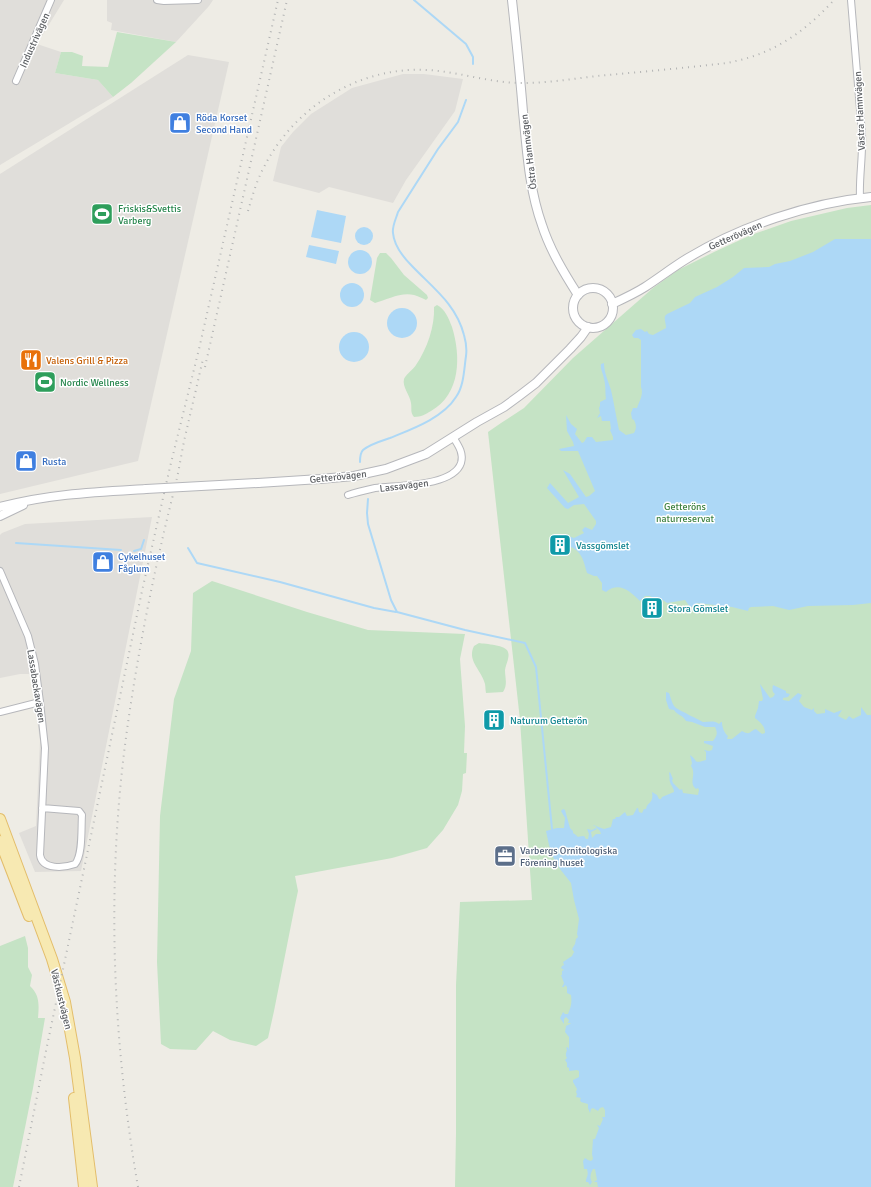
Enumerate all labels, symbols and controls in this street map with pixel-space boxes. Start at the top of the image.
street label: Industrivägen [17,11,52,70]
street label: Västra Hamnvägen [852,71,868,151]
shop icon: Röda Korset Second Hand [167,110,193,136]
place label: Röda Korset Second Hand [196,112,252,136]
street label: Östra Hamnvägen [518,114,540,190]
sports icon: Friskis&Svettis Varberg [89,201,115,227]
place label: Friskis&Svettis Varberg [118,203,182,227]
street label: Getterövägen [707,219,764,253]
restaurant icon: Valens Grill & Pizza [18,347,44,373]
place label: Valens Grill & Pizza [46,355,128,367]
sports icon: Nordic Wellness [32,369,58,395]
place label: Nordic Wellness [60,377,129,389]
shop icon: Rusta [13,448,39,474]
place label: Rusta [42,456,66,468]
street label: Getterövägen [309,468,367,486]
street label: Lassavägen [379,477,429,495]
park label: Getteröns naturreservat [656,501,714,525]
building icon: Vassgömslet [547,532,573,558]
place label: Vassgömslet [576,540,630,552]
shop icon: Cykelhuset Fåglum [90,549,116,575]
place label: Cykelhuset Fåglum [118,551,166,575]
building icon: Stora Gömslet [639,595,665,621]
place label: Stora Gömslet [668,603,729,615]
street label: Lassabackavägen [24,649,48,724]
building icon: Naturum Getterön [481,707,507,733]
place label: Naturum Getterön [510,715,588,727]
office icon: Varbergs Ornitologiska Förening huset [492,843,518,869]
place label: Varbergs Ornitologiska Förening huset [520,845,617,869]
street label: Västkustvägen [48,968,74,1031]

